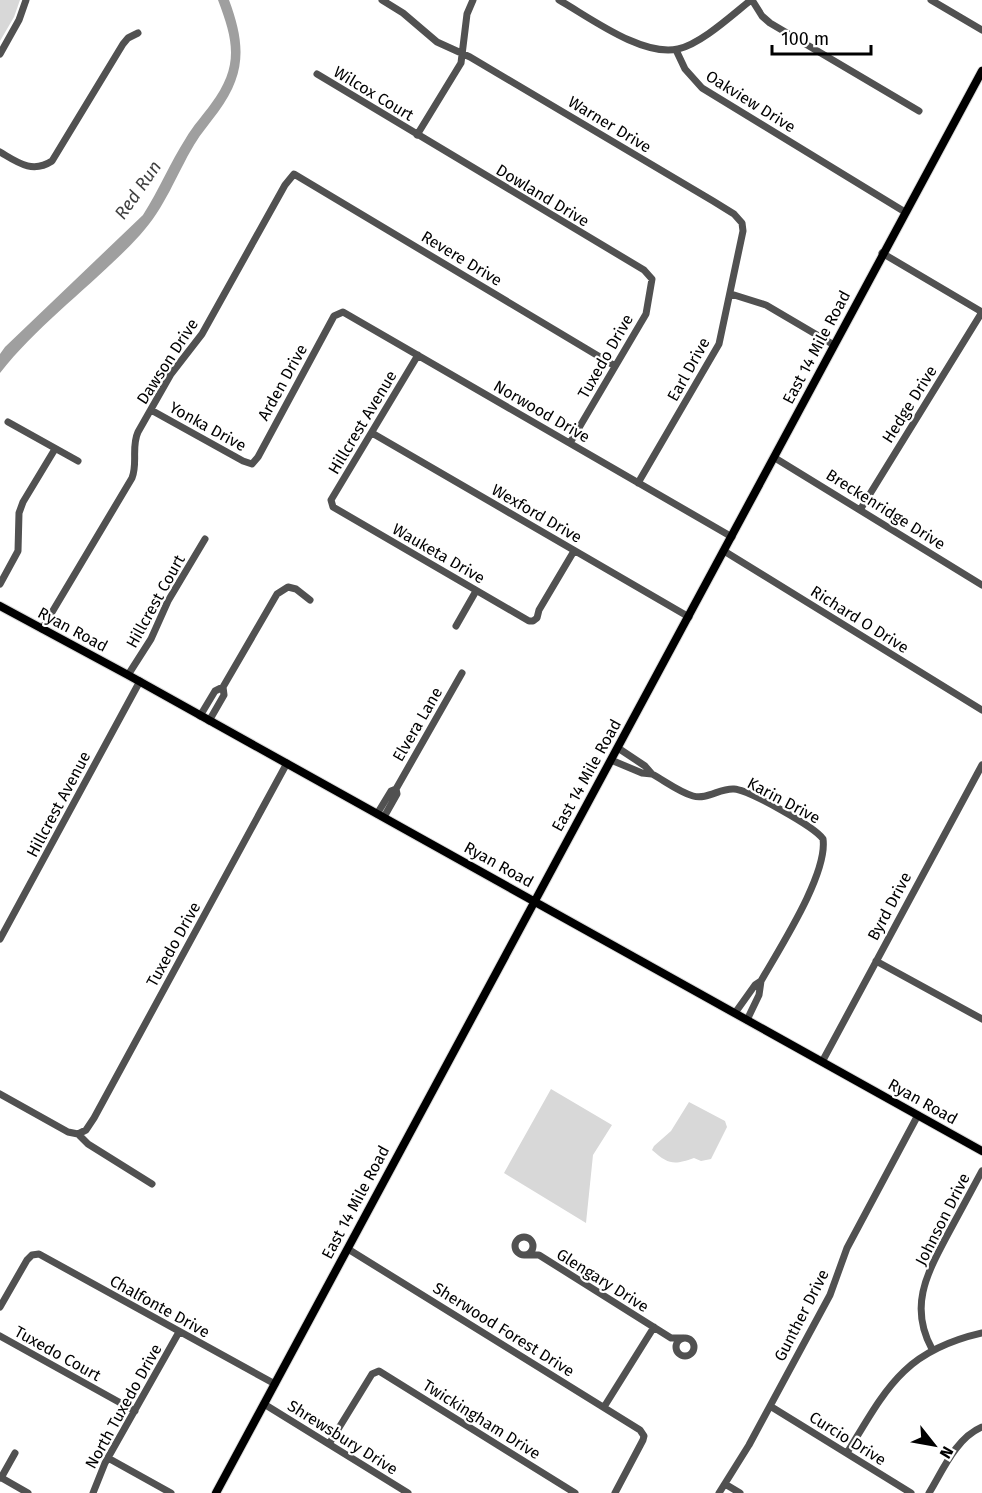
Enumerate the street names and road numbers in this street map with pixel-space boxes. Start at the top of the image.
street label: Wilcox Court [330,62,417,125]
street label: Oakview Drive [702,66,799,137]
street label: Warner Drive [565,92,655,157]
street label: Dowland Drive [493,160,593,231]
street label: Revere Drive [418,227,506,290]
street label: East 14 Mile Road [779,287,854,407]
street label: Tuxedo Drive [574,311,637,402]
street label: Dawson Drive [133,315,202,408]
street label: Earl Drive [663,334,714,404]
street label: Arden Drive [254,341,311,424]
street label: Hedge Drive [878,362,941,446]
street label: Hillcrest Avenue [324,367,401,477]
street label: Norwood Drive [490,376,593,447]
street label: Yonka Drive [166,398,250,455]
street label: Breckenridge Drive [823,465,949,554]
street label: Wexford Drive [488,480,585,547]
street label: Wauketa Drive [389,519,488,588]
street label: Hillcrest Court [122,551,189,651]
street label: Richard O Drive [807,582,912,657]
street label: Ryan Road [35,603,111,656]
street label: Elvera Lane [389,684,446,765]
street label: East 14 Mile Road [548,716,625,835]
street label: Hillcrest Avenue [23,748,94,861]
street label: Karin Drive [744,773,823,828]
street label: Ryan Road [461,838,537,891]
street label: Byrd Drive [864,869,915,944]
street label: Tuxedo Drive [142,899,205,990]
street label: Ryan Road [885,1075,961,1128]
street label: East 14 Mile Road [318,1142,393,1262]
street label: Johnson Drive [911,1170,974,1269]
street label: Glengary Drive [553,1244,652,1316]
street label: Gunther Drive [770,1266,833,1364]
street label: Chalfonte Drive [106,1271,213,1342]
street label: Sherwood Forest Drive [430,1278,578,1381]
street label: Tuxedo Court [11,1322,104,1385]
street label: North Tuxedo Drive [81,1341,166,1472]
street label: Twickingham Drive [419,1375,544,1463]
street label: Shrewsbury Drive [284,1396,401,1479]
street label: Curcio Drive [806,1407,890,1470]

